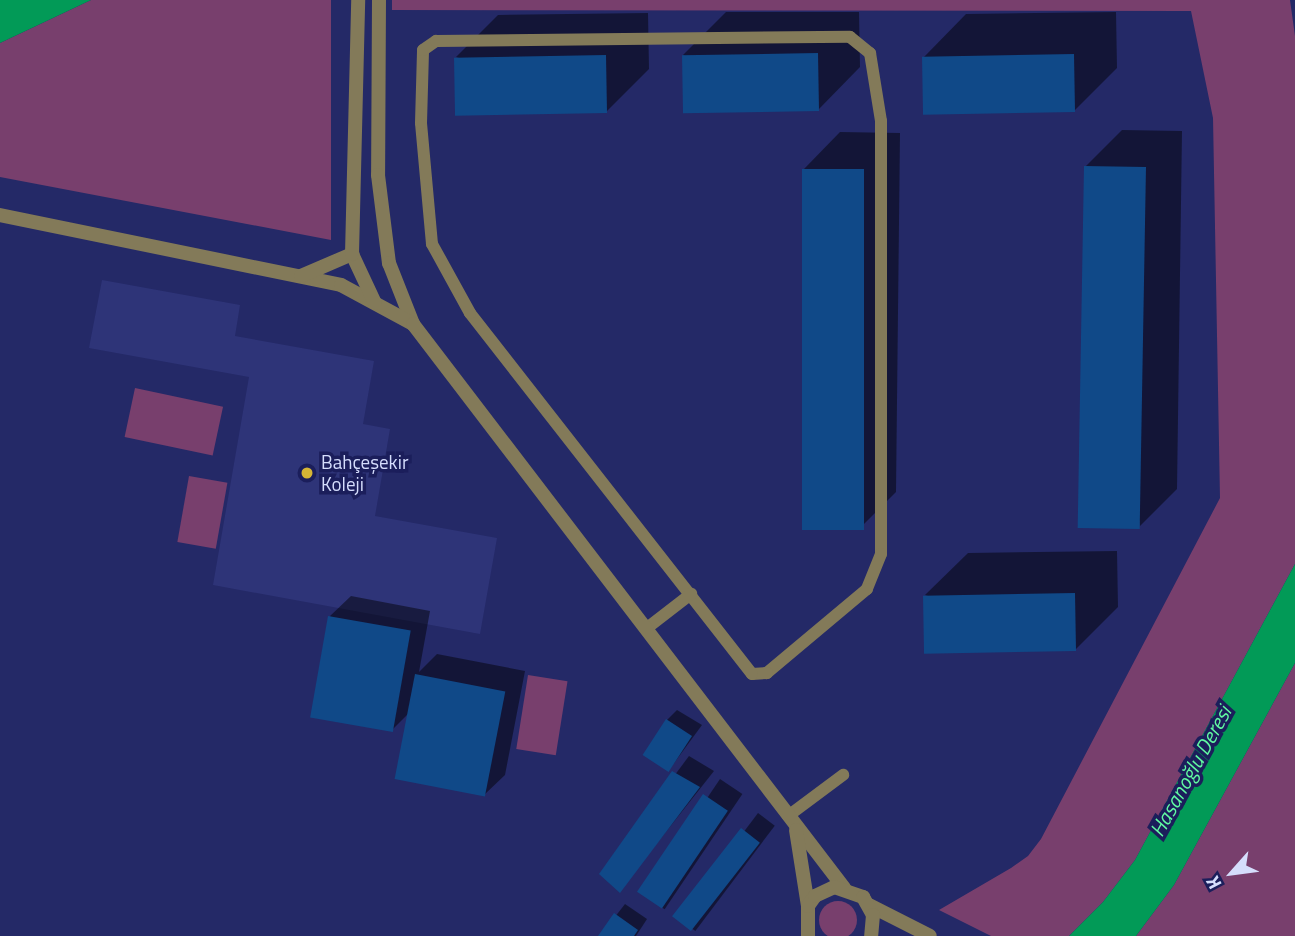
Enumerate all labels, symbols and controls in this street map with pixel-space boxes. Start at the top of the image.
place label: Bahçeşekir Koleji [321,451,408,495]
marker: Bahçeşekir Koleji [299,465,315,481]
water label: Hasanoğlu Deresi [1144,701,1236,841]
north arrow [1197,838,1267,908]
text: K [1198,871,1228,895]

